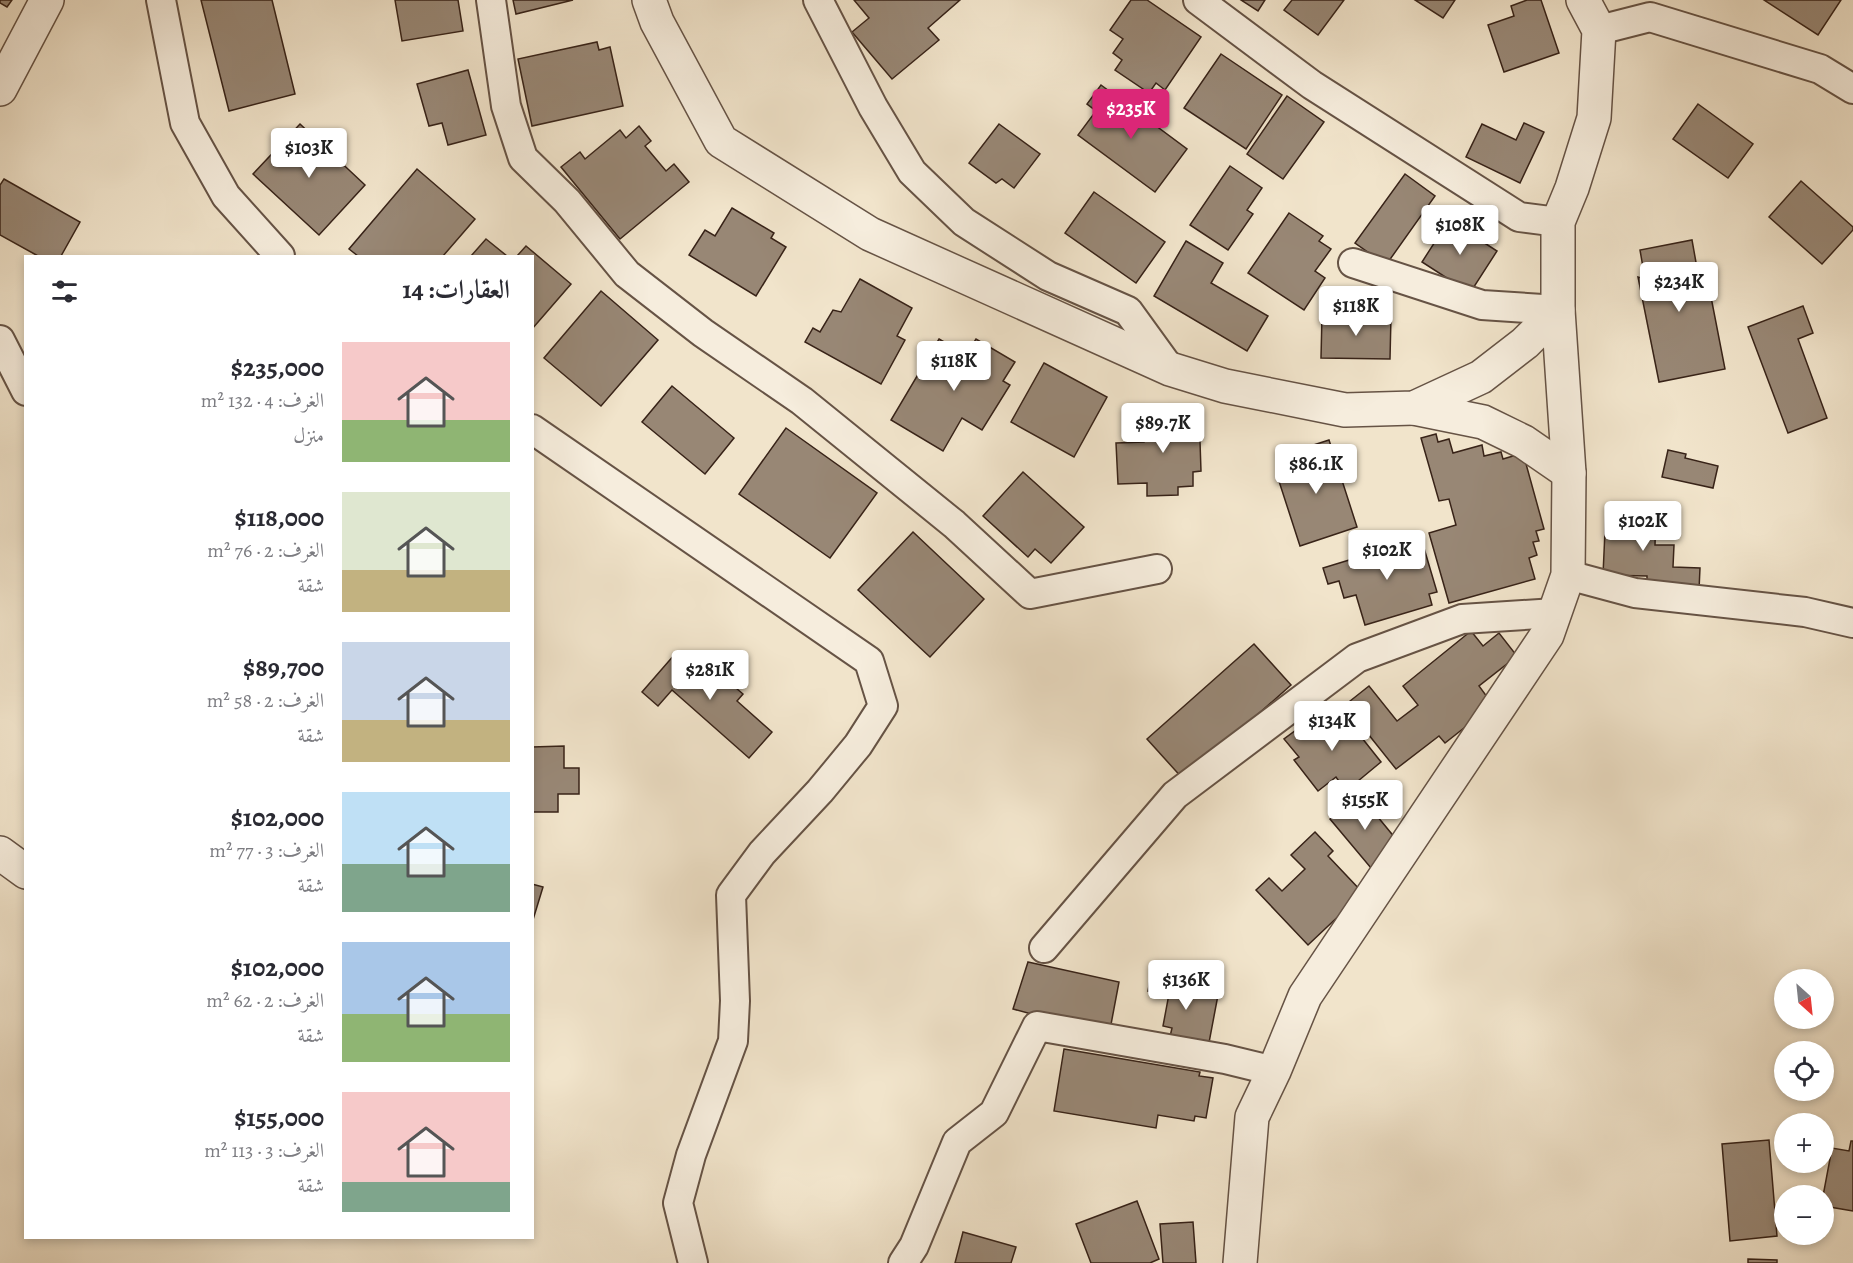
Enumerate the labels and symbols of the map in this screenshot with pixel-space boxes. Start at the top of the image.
pin: $235K [1089,89,1173,140]
pin: $103K [267,128,351,179]
pin: $108K [1418,205,1502,256]
pin: $234K [1637,262,1721,313]
pin: $118K [1314,286,1398,337]
pin: $118K [912,341,996,392]
pin: $89.7K [1114,403,1212,454]
pin: $86.1K [1267,444,1365,495]
pin: $102K [1601,501,1685,552]
pin: $102K [1345,530,1429,581]
pin: $281K [668,650,752,701]
pin: $134K [1290,701,1374,752]
pin: $155K [1323,780,1407,831]
pin: $136K [1144,960,1228,1011]
north arrow [1774,969,1834,1029]

